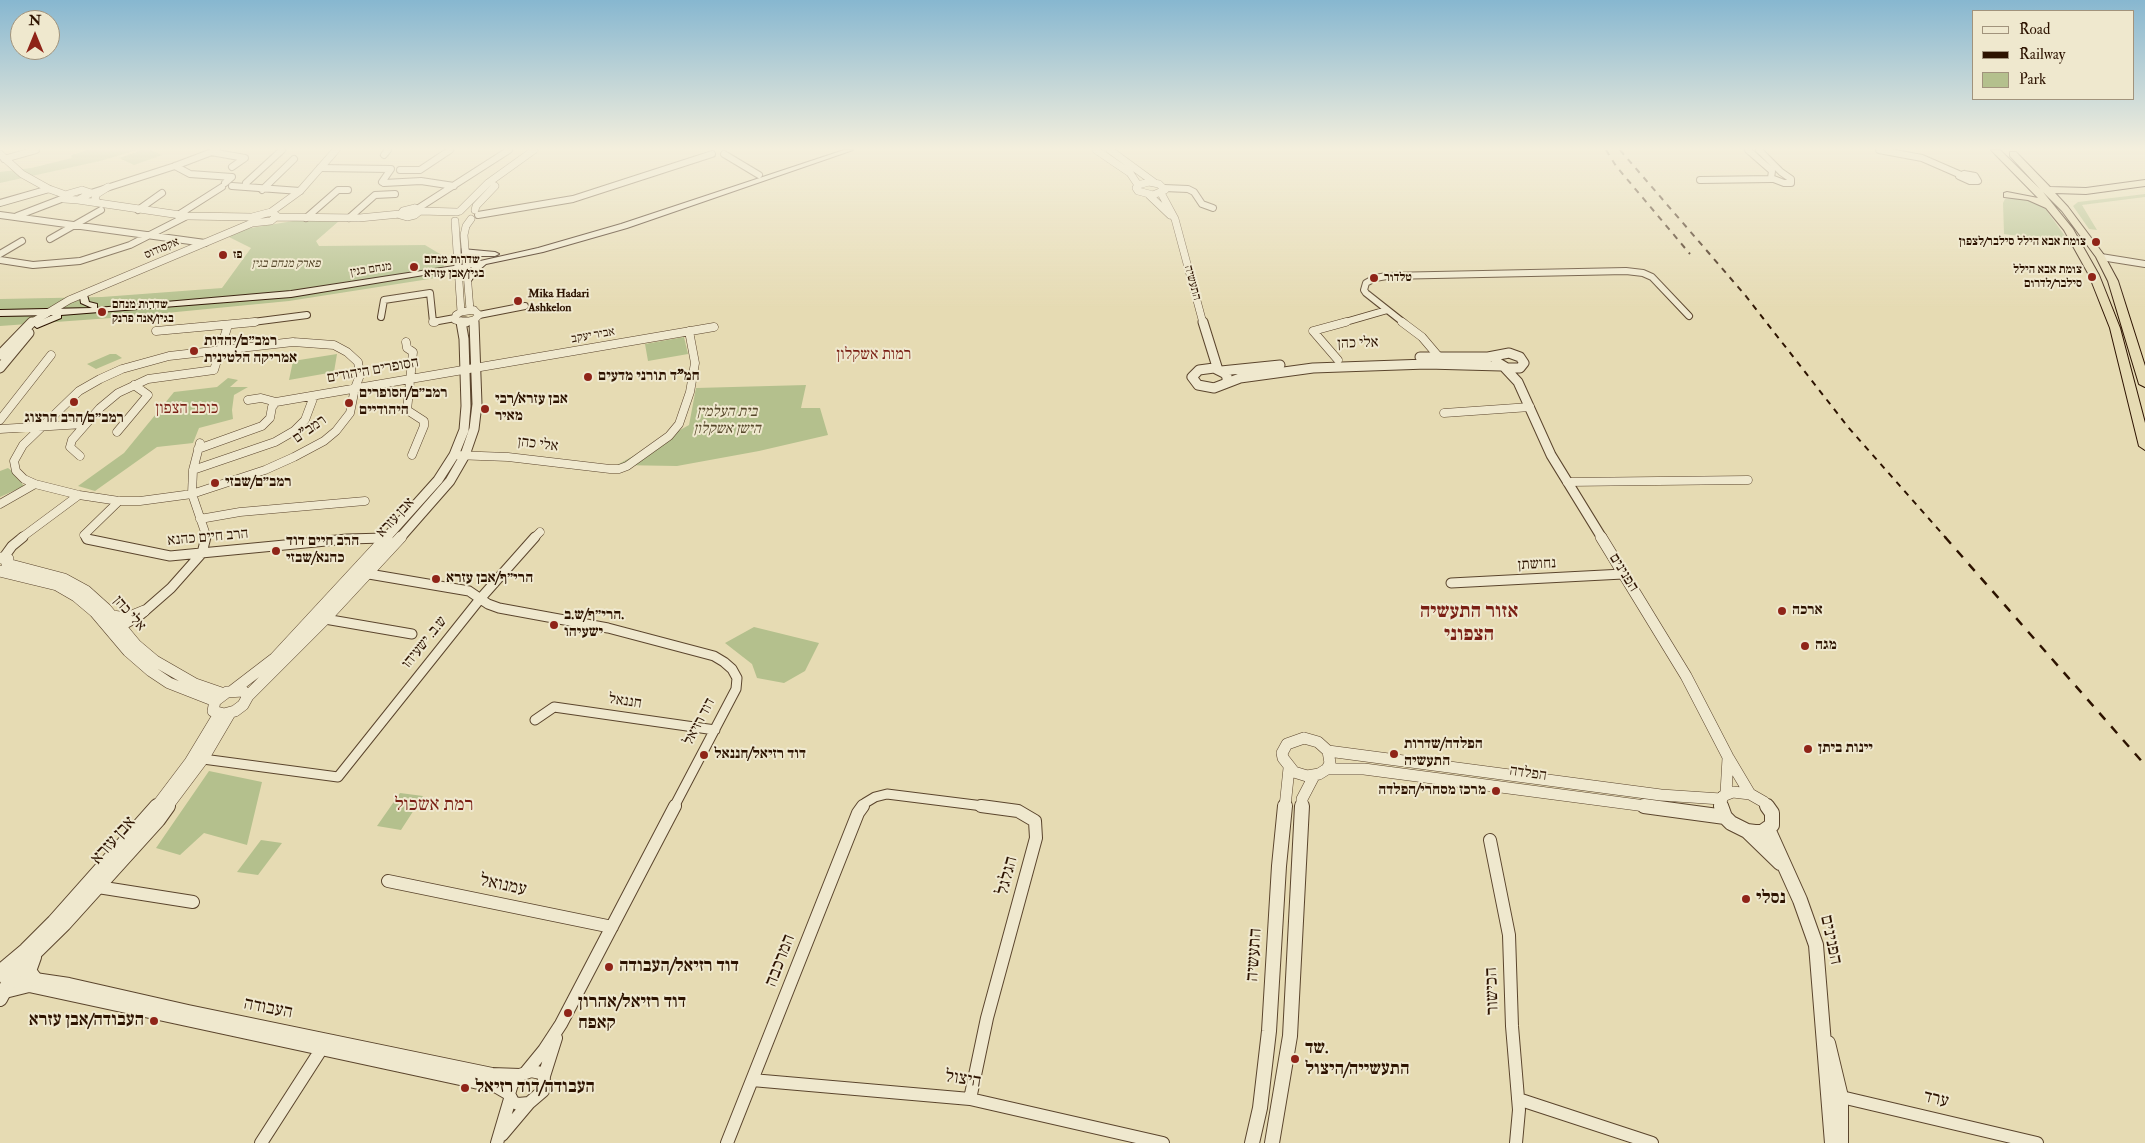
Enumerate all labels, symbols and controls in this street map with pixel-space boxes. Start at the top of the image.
north arrow [10,10,60,60]
legend [1972,10,2135,100]
text: N [29,12,41,29]
text: Road [2019,20,2050,39]
text: Railway [2019,45,2065,64]
text: Park [2019,70,2046,89]
street label: אקסודוס [142,235,182,263]
place label: צומת אבא הילל סילבר/לצפון [1959,235,2086,249]
marker: צומת אבא הילל סילבר/לצפון [2090,236,2102,248]
place label: פז [233,248,242,262]
marker: פז [217,249,229,261]
place label: שדרות מנחם בגין/אבן עזרא [424,253,484,281]
park label: פארק מנחם בגין [252,257,320,271]
street label: מנחם בגין [349,260,393,280]
marker: שדרות מנחם בגין/אבן עזרא [408,261,420,273]
place label: צומת אבא הילל סילבר/לדרום [2013,263,2082,291]
street label: התעשיה [1180,264,1204,302]
place label: טלדור [1384,271,1412,285]
marker: צומת אבא הילל סילבר/לדרום [2086,271,2098,283]
marker: טלדור [1368,272,1380,284]
place label: Mika Hadari Ashkelon [528,287,589,315]
marker: Mika Hadari Ashkelon [512,295,524,307]
place label: שדרות מנחם בגין/אנה פרנק [112,298,174,326]
marker: שדרות מנחם בגין/אנה פרנק [96,306,108,318]
street label: אביר יעקב [570,325,616,347]
place label: רמב״ם/יהדות אמריקה הלטינית [204,333,297,368]
street label: אלי כהן [1337,334,1379,354]
marker: רמב״ם/יהדות אמריקה הלטינית [188,345,200,357]
district label: רמות אשקלון [837,346,911,366]
street label: הסופרים היהודים [326,354,420,388]
place label: חמ"ד תורני מדעים [598,368,700,386]
marker: חמ"ד תורני מדעים [582,371,594,383]
place label: רמב״ם/הסופרים היהודיים [359,385,448,420]
place label: אבן עזרא/רבי מאיר [495,391,568,426]
marker: רמב״ם/הרב הרצוג [68,396,80,408]
marker: רמב״ם/הסופרים היהודיים [343,397,355,409]
district label: כוכב הצפון [156,400,218,420]
marker: אבן עזרא/רבי מאיר [479,403,491,415]
park label: בית העלמין הישן אשקלון [693,404,761,439]
place label: רמב״ם/הרב הרצוג [24,410,124,428]
street label: רמב"ם [290,412,330,448]
street label: אלי כהן [517,434,559,456]
place label: רמב״ם/שבזי [225,474,292,492]
marker: רמב״ם/שבזי [209,477,221,489]
street label: אבן עזרא [373,494,419,542]
street label: הרב חיים כהנא [167,525,249,551]
place label: הרב חיים דוד כהנא/שבזי [286,533,359,568]
marker: הרב חיים דוד כהנא/שבזי [270,545,282,557]
street label: הפנינים [1604,551,1642,595]
street label: נחושתן [1517,555,1557,575]
place label: הרי״ף/אבן עזרא [446,570,533,588]
marker: הרי״ף/אבן עזרא [430,573,442,585]
street label: אלי כהן [109,593,149,635]
district label: אזור התעשיה הצפוני [1420,601,1518,648]
place label: ארכה [1792,602,1823,620]
marker: ארכה [1776,605,1788,617]
place label: הרי״ף/ש.ב. ישעיהו [564,607,624,642]
street label: ש.ב. ישעיהו [398,613,452,673]
marker: הרי״ף/ש.ב. ישעיהו [548,619,560,631]
place label: מגה [1815,637,1837,655]
marker: מגה [1799,640,1811,652]
street label: חננאל [607,691,643,713]
street label: דוד רזיאל [680,695,720,749]
place label: הפלדה/שדרות התעשיה [1404,736,1483,771]
place label: יינות ביתן [1818,740,1873,758]
marker: יינות ביתן [1802,743,1814,755]
place label: דוד רזיאל/חננאל [714,746,806,764]
marker: הפלדה/שדרות התעשיה [1388,748,1400,760]
marker: דוד רזיאל/חננאל [698,749,710,761]
street label: הפלדה [1508,762,1548,786]
place label: מרכז מסחרי/הפלדה [1378,782,1486,800]
marker: מרכז מסחרי/הפלדה [1490,785,1502,797]
district label: רמת אשכול [394,795,474,817]
street label: אבן עזרא [87,812,141,870]
street label: הגלגל [992,854,1024,898]
street label: עמנואל [478,871,528,901]
place label: נסלי [1756,888,1786,910]
marker: נסלי [1740,893,1752,905]
street label: הפנינים [1814,913,1846,967]
street label: התעשיה [1242,927,1268,983]
street label: המרכבה [761,932,801,990]
place label: דוד רזיאל/העבודה [619,956,739,978]
marker: דוד רזיאל/העבודה [603,961,615,973]
street label: הכישור [1481,967,1505,1015]
place label: דוד רזיאל/אהרון קאפח [578,992,686,1034]
street label: העבודה [242,994,294,1024]
marker: דוד רזיאל/אהרון קאפח [562,1007,574,1019]
place label: העבודה/אבן עזרא [29,1010,144,1032]
marker: העבודה/אבן עזרא [148,1015,160,1027]
place label: שד. התעשייה/היצול [1305,1038,1410,1080]
marker: שד. התעשייה/היצול [1289,1053,1301,1065]
street label: היצול [943,1066,983,1094]
place label: העבודה/דוד רזיאל [475,1077,595,1099]
marker: העבודה/דוד רזיאל [459,1082,471,1094]
street label: ערד [1921,1087,1951,1113]

